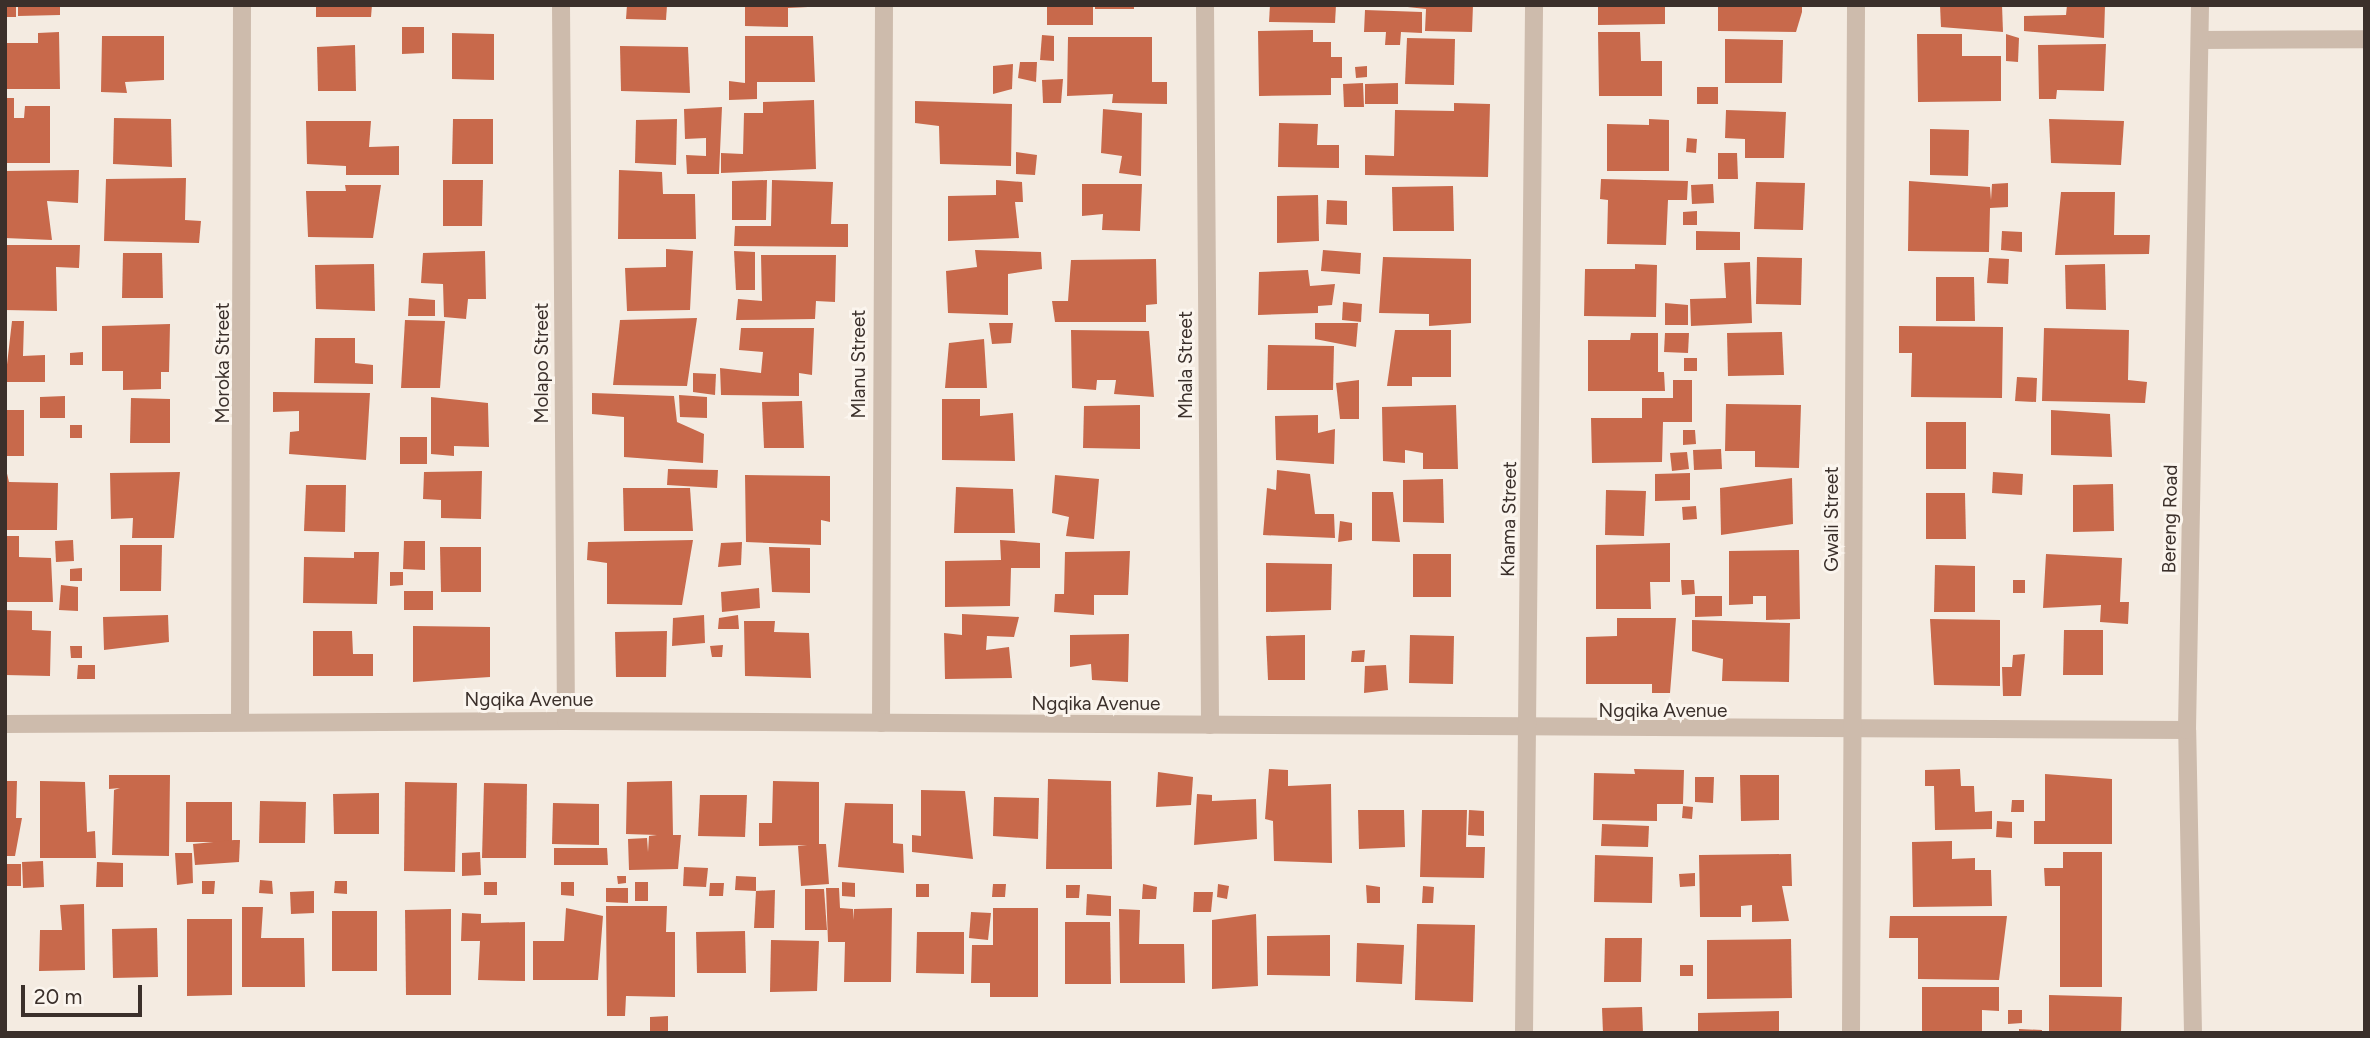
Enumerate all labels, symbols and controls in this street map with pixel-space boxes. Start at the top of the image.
street label: Moroka Street [212,302,234,424]
street label: Molapo Street [531,302,553,424]
street label: Mlanu Street [848,309,870,419]
street label: Mhala Street [1175,311,1197,419]
street label: Khama Street [1497,461,1521,577]
street label: Bereng Road [2158,464,2182,574]
street label: Gwali Street [1821,466,1843,572]
street label: Ngqika Avenue [465,689,593,711]
street label: Ngqika Avenue [1032,693,1160,715]
street label: Ngqika Avenue [1599,700,1727,722]
scale bar [24,972,145,1016]
text: 20 m [34,984,82,1009]

